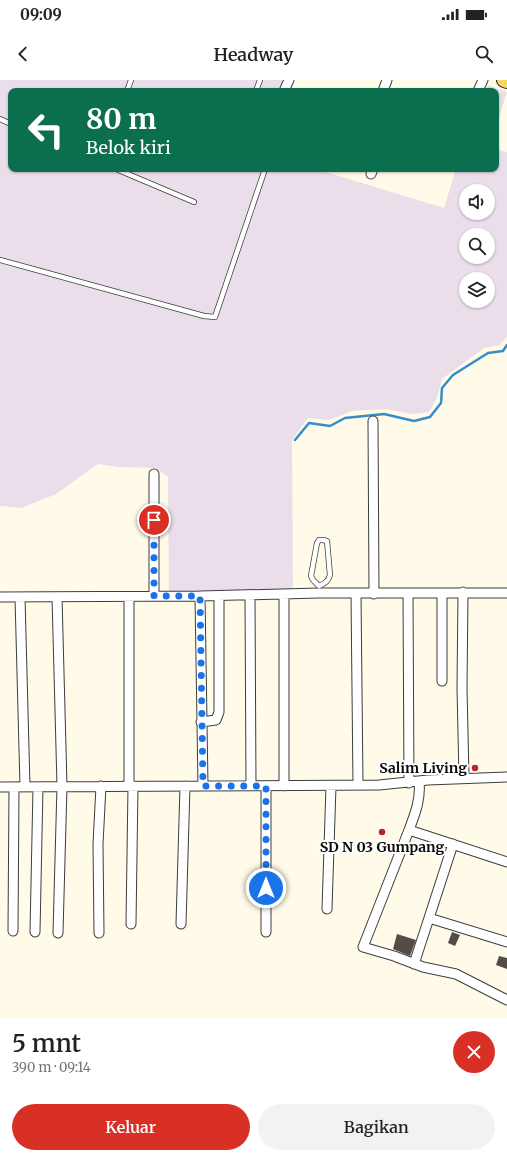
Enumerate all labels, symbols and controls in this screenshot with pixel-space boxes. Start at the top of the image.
text: 09:09 [20,5,62,24]
icon: back [12,43,34,65]
text: Headway [214,43,293,66]
icon: search [473,43,495,65]
text: 80 m [86,101,157,137]
icon: left [20,104,72,156]
text: Belok kiri [86,136,171,159]
map controls [459,184,495,308]
button: sound [459,184,495,220]
button: search [459,228,495,264]
button: layers [459,272,495,308]
pin [137,503,171,537]
icon: arrive [143,509,165,531]
place label: Salim Living [379,759,467,777]
marker: Salim Living [470,763,480,773]
marker: SD N 03 Gumpang [377,827,387,837]
place label: SD N 03 Gumpang [320,838,444,856]
position arrow [245,867,287,909]
text: 5 mnt [12,1028,81,1059]
button: close [453,1031,495,1073]
text: 390 m · 09:14 [12,1059,91,1076]
button: Keluar [12,1104,250,1150]
button: Bagikan [258,1104,495,1150]

